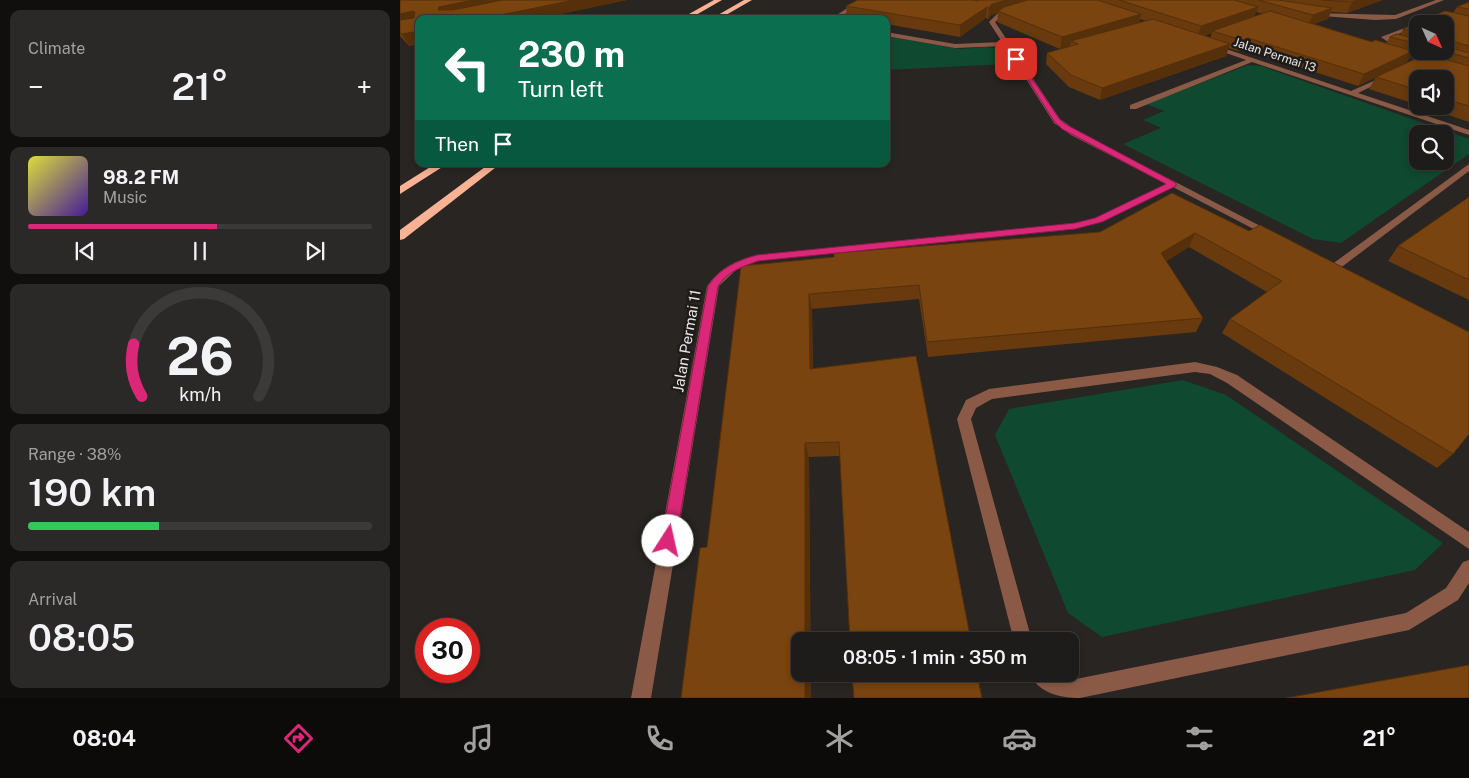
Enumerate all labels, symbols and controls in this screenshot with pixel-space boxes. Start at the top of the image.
north arrow [1409,15,1454,60]
map controls [1409,15,1454,170]
text: 230 m [518,34,625,75]
icon: left [435,35,500,100]
street label: Jalan Permai 13 [1232,35,1318,75]
pin [995,38,1037,80]
text: Climate [28,39,85,58]
icon: arrive [1002,45,1030,73]
text: 21° [171,64,229,109]
text: − [28,70,44,103]
text: + [356,70,372,103]
button: sound [1409,70,1454,115]
text: Turn left [518,76,604,102]
button: search [1409,125,1454,170]
icon: arrive [489,130,517,158]
text: Then [435,133,479,155]
text: 98.2 FM [103,166,179,188]
text: Music [103,188,147,207]
icon: previous [71,237,99,265]
icon: pause [186,237,214,265]
icon: next [301,237,329,265]
street label: Jalan Permai 11 [669,288,704,393]
text: 26 [166,326,234,387]
text: km/h [179,384,221,405]
text: Range · 38% [28,445,122,464]
text: 190 km [28,470,156,515]
position arrow [641,514,693,566]
text: Arrival [28,590,77,609]
text: 08:05 [28,615,135,660]
speed limit sign: 30 [415,618,480,683]
text: 08:05 · 1 min · 350 m [843,646,1027,668]
icon: directions [281,721,316,756]
icon: music [461,721,496,756]
icon: phone [642,721,677,756]
icon: climate [822,721,857,756]
icon: car [1002,721,1037,756]
icon: filters [1182,721,1217,756]
text: 08:04 [73,725,136,751]
text: 21° [1362,725,1396,751]

